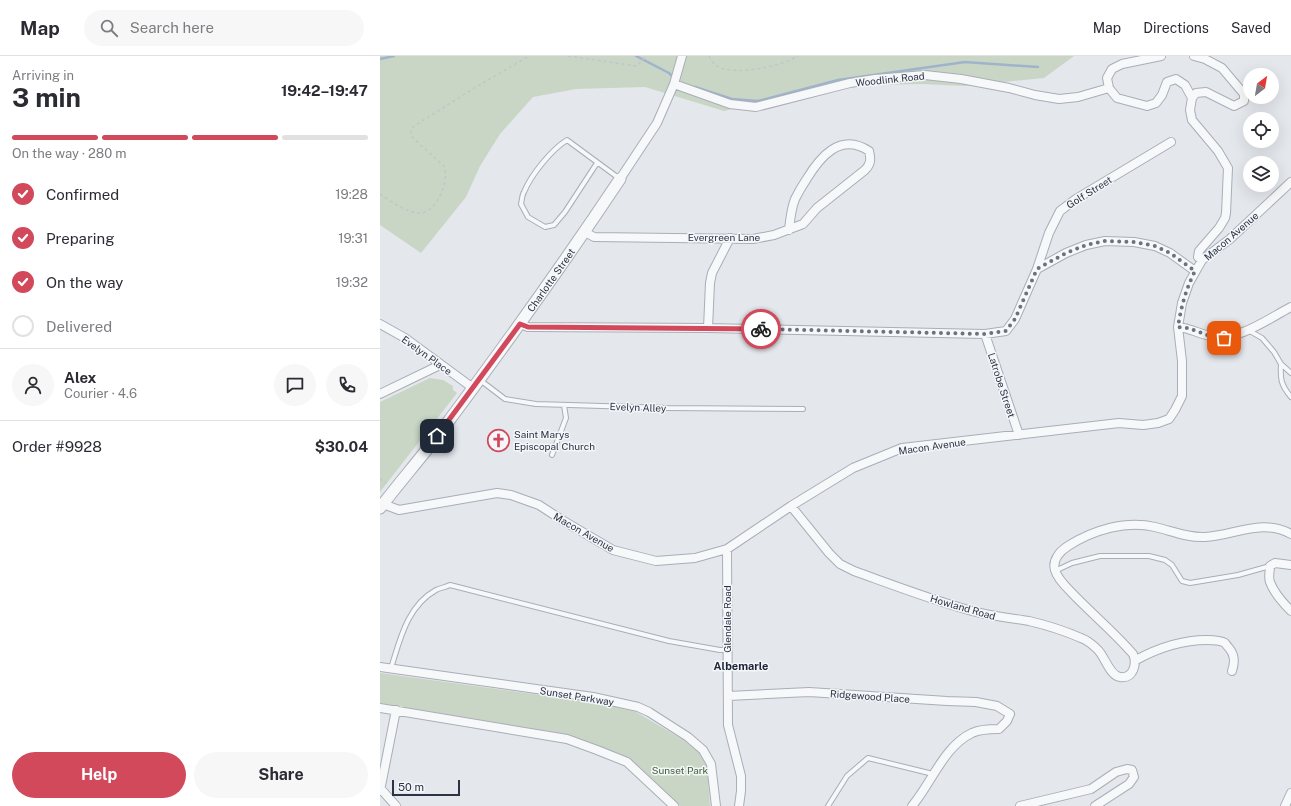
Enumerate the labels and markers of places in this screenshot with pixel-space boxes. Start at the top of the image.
pin [1207,321,1241,355]
pin [420,419,454,453]
church icon: Saint Marys Episcopal Church [486,427,512,453]
place label: Saint Marys Episcopal Church [514,428,595,452]

